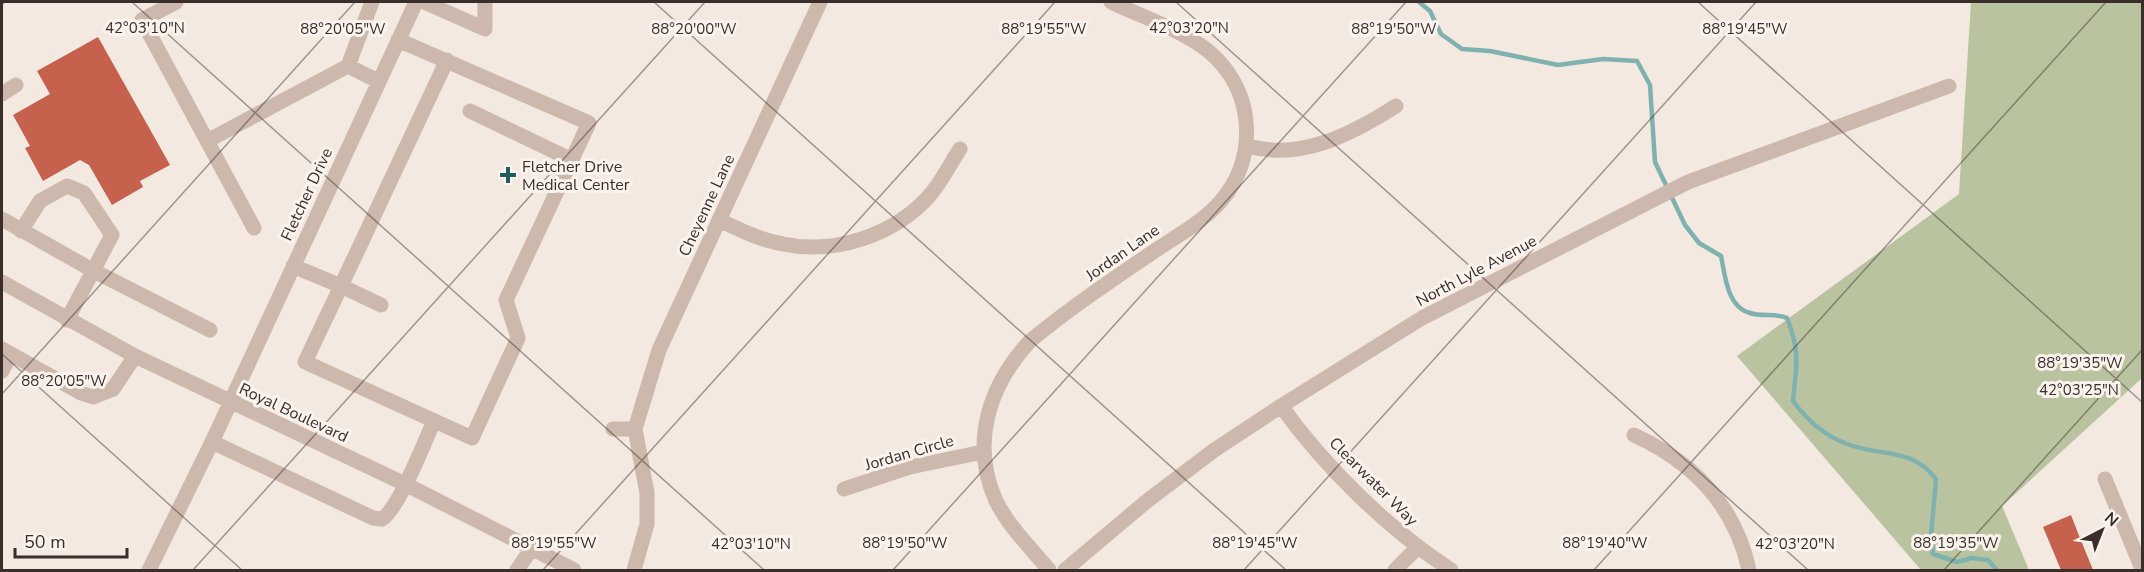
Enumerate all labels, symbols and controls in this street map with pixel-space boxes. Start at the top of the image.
text: 42°03'10"N [105,18,185,38]
text: 42°03'20"N [1149,18,1229,38]
text: 88°20'05"W [300,19,386,39]
text: 88°20'00"W [651,19,737,39]
text: 88°19'55"W [1001,19,1087,39]
text: 88°19'50"W [1351,19,1437,39]
text: 88°19'45"W [1702,19,1788,39]
street label: Fletcher Drive [276,144,338,245]
street label: Cheyenne Lane [674,151,740,260]
place label: Fletcher Drive Medical Center [522,156,630,196]
marker: Fletcher Drive Medical Center [499,166,517,184]
street label: Jordan Lane [1080,219,1164,287]
street label: North Lyle Avenue [1412,230,1541,312]
text: 88°19'35"W [2037,353,2123,373]
text: 88°20'05"W [21,371,107,391]
street label: Royal Boulevard [235,378,352,448]
text: 42°03'25"N [2039,380,2119,400]
street label: Jordan Circle [861,430,956,476]
street label: Clearwater Way [1324,432,1423,532]
north arrow [2072,500,2132,560]
text: N [2100,507,2123,532]
scale bar [15,521,128,559]
text: 50 m [24,530,66,554]
text: 88°19'55"W [511,533,597,553]
text: 88°19'50"W [862,533,948,553]
text: 88°19'45"W [1212,533,1298,553]
text: 88°19'40"W [1562,533,1648,553]
text: 88°19'35"W [1913,533,1999,553]
text: 42°03'10"N [711,534,791,554]
text: 42°03'20"N [1755,534,1835,554]

